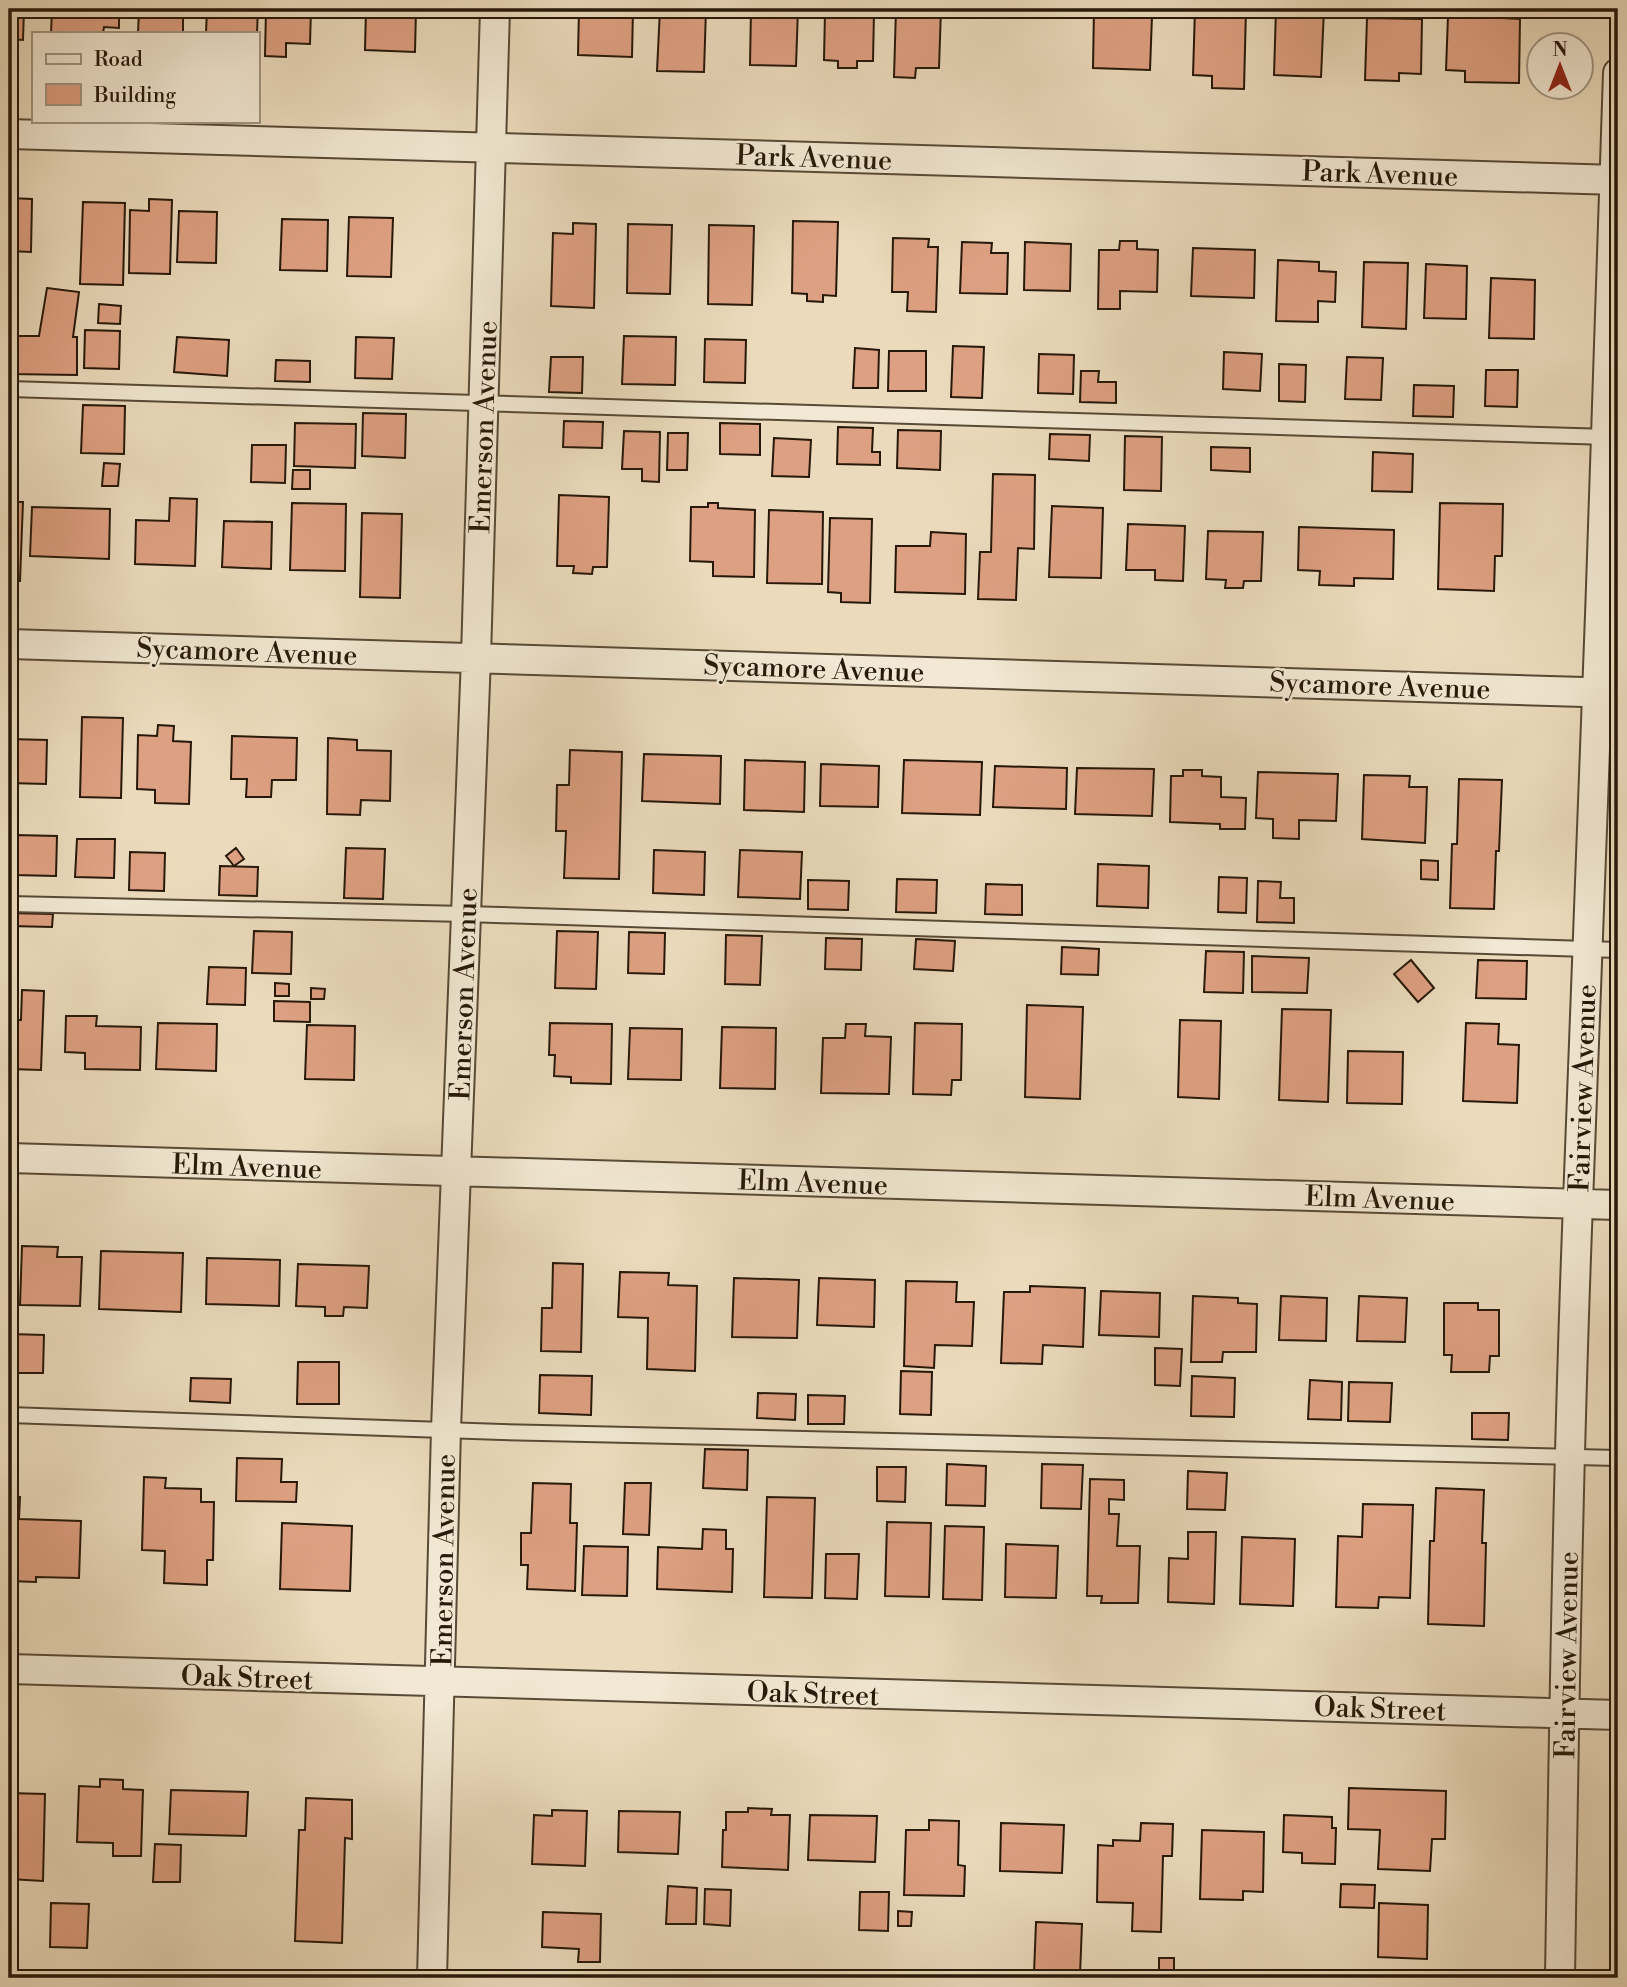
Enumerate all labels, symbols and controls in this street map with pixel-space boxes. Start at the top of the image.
legend [32,32,259,122]
north arrow [1526,32,1596,102]
text: N [1552,38,1568,62]
text: Road [94,47,143,73]
text: Building [93,83,176,109]
street label: Park Avenue [735,138,893,179]
street label: Park Avenue [1301,154,1459,195]
street label: Emerson Avenue [463,320,506,534]
street label: Sycamore Avenue [136,631,358,674]
street label: Sycamore Avenue [703,648,925,691]
street label: Sycamore Avenue [1269,665,1491,708]
street label: Emerson Avenue [443,887,486,1101]
street label: Fairview Avenue [1562,984,1605,1193]
street label: Elm Avenue [171,1147,323,1188]
street label: Elm Avenue [737,1163,889,1204]
street label: Elm Avenue [1304,1179,1456,1220]
street label: Emerson Avenue [425,1453,464,1667]
street label: Fairview Avenue [1548,1551,1587,1759]
street label: Oak Street [180,1659,314,1698]
street label: Oak Street [746,1675,880,1714]
street label: Oak Street [1313,1690,1447,1729]

